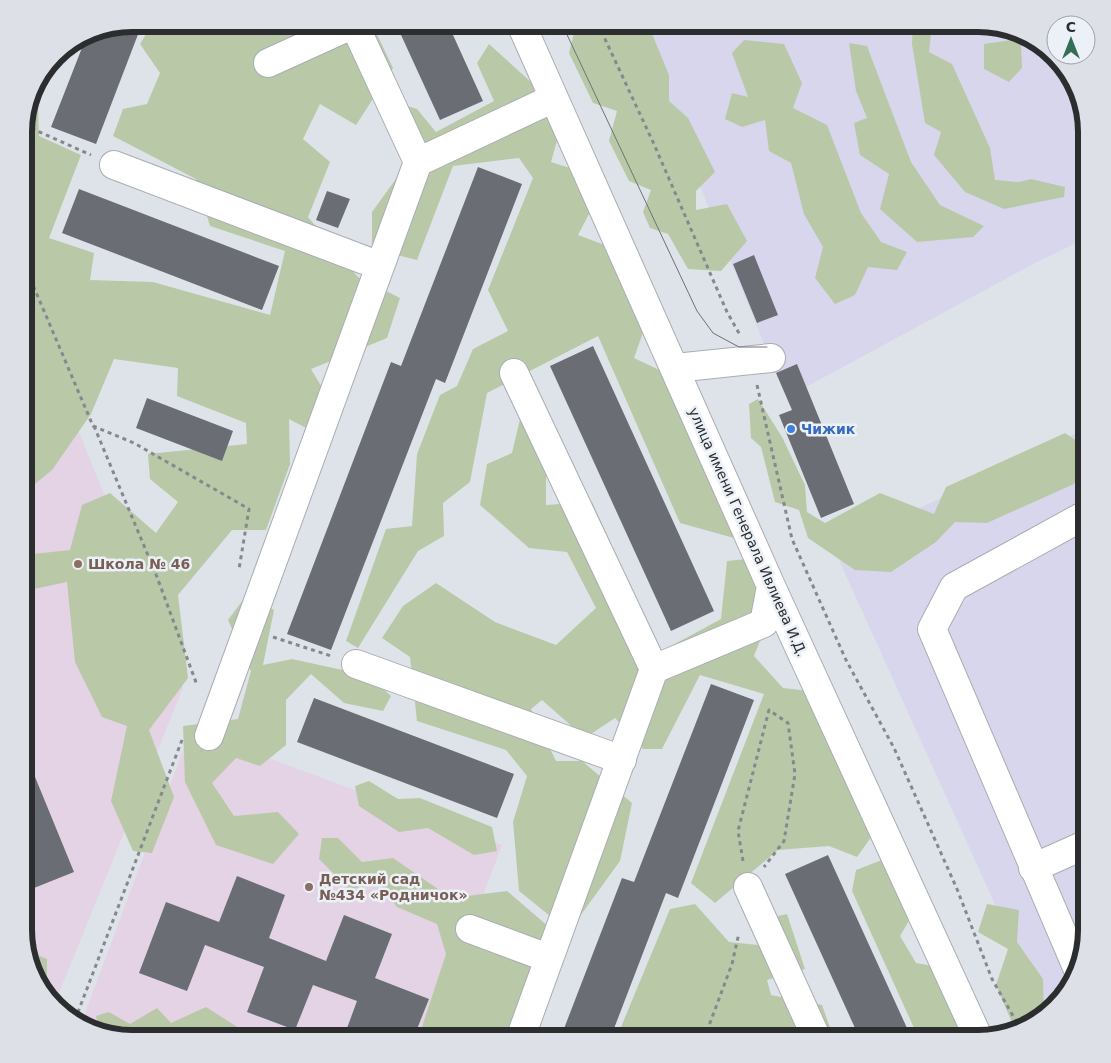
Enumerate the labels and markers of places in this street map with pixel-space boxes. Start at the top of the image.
place label: Чижик [801,421,856,437]
marker: Чижик [785,423,797,435]
place label: Школа № 46 [88,556,190,572]
marker: Школа № 46 [72,558,84,570]
place label: Детский сад №434 «Родничок» [319,871,467,903]
marker: Детский сад №434 «Родничок» [303,881,315,893]

